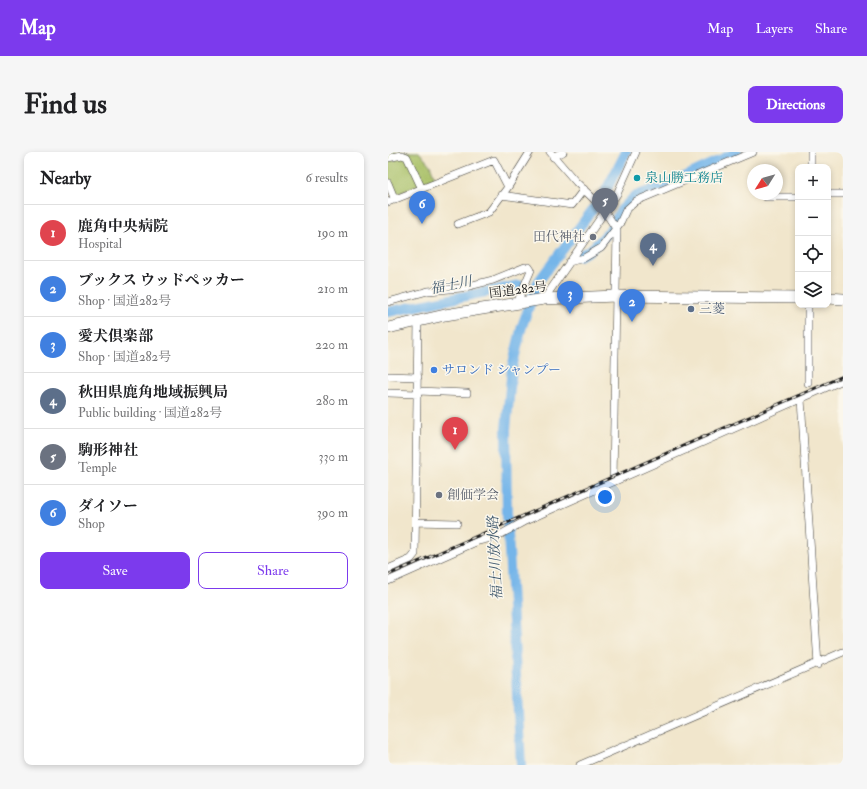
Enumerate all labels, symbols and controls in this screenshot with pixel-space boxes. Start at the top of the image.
text: Map [20,16,56,40]
text: Map [707,20,733,37]
text: Layers [755,20,793,37]
text: Share [815,20,847,37]
button: Directions [748,86,843,123]
text: Find us [24,87,107,122]
north arrow [747,164,783,200]
map controls [795,164,831,308]
button: + [795,164,831,200]
text: Nearby [40,168,91,189]
text: 6 results [305,170,348,186]
place label: 泉山勝工務店 [645,170,723,186]
marker: 泉山勝工務店 [632,173,642,183]
pin: 5 [592,188,618,221]
pin: 6 [409,191,435,224]
button: − [795,200,831,236]
text: 鹿角中央病院 [78,217,168,236]
text: 1 [51,225,55,241]
text: 190 m [317,225,348,241]
place label: 田代神社 [533,229,585,245]
marker: 田代神社 [588,232,598,242]
pin: 4 [640,233,666,266]
text: Hospital [78,236,122,252]
button: locate [795,236,831,272]
text: ブックス ウッドペッカー [78,271,245,290]
water label: 福士川 [429,272,475,297]
button: layers [795,272,831,308]
street label: 国道282号 [488,279,548,301]
text: 2 [50,281,56,297]
text: 210 m [317,281,348,297]
pin: 3 [557,281,583,314]
pin: 2 [619,289,645,322]
text: Shop · 国道282号 [78,293,171,309]
place label: 三菱 [699,301,725,317]
marker: 三菱 [686,304,696,314]
text: 愛犬倶楽部 [78,327,153,346]
text: 3 [51,337,56,353]
text: 220 m [315,337,348,353]
text: Shop · 国道282号 [78,349,171,365]
place label: サロンド シャンプー [442,362,561,378]
marker: サロンド シャンプー [429,365,439,375]
text: 秋田県鹿角地域振興局 [78,383,228,402]
text: 4 [49,393,57,409]
text: 280 m [316,393,348,409]
text: Public building · 国道282号 [78,405,222,421]
pin: 1 [442,417,468,450]
text: 駒形神社 [78,441,138,460]
text: 5 [50,449,56,465]
text: 330 m [319,449,348,465]
text: Temple [78,460,117,476]
place label: 創価学会 [447,487,499,503]
your location [595,487,615,507]
marker: 創価学会 [434,490,444,500]
text: ダイソー [78,497,138,516]
text: 6 [50,505,56,521]
text: 390 m [317,505,348,521]
water label: 福士川放水路 [484,515,506,600]
text: Shop [78,516,105,532]
button: Save [40,552,190,589]
button: Share [198,552,348,589]

